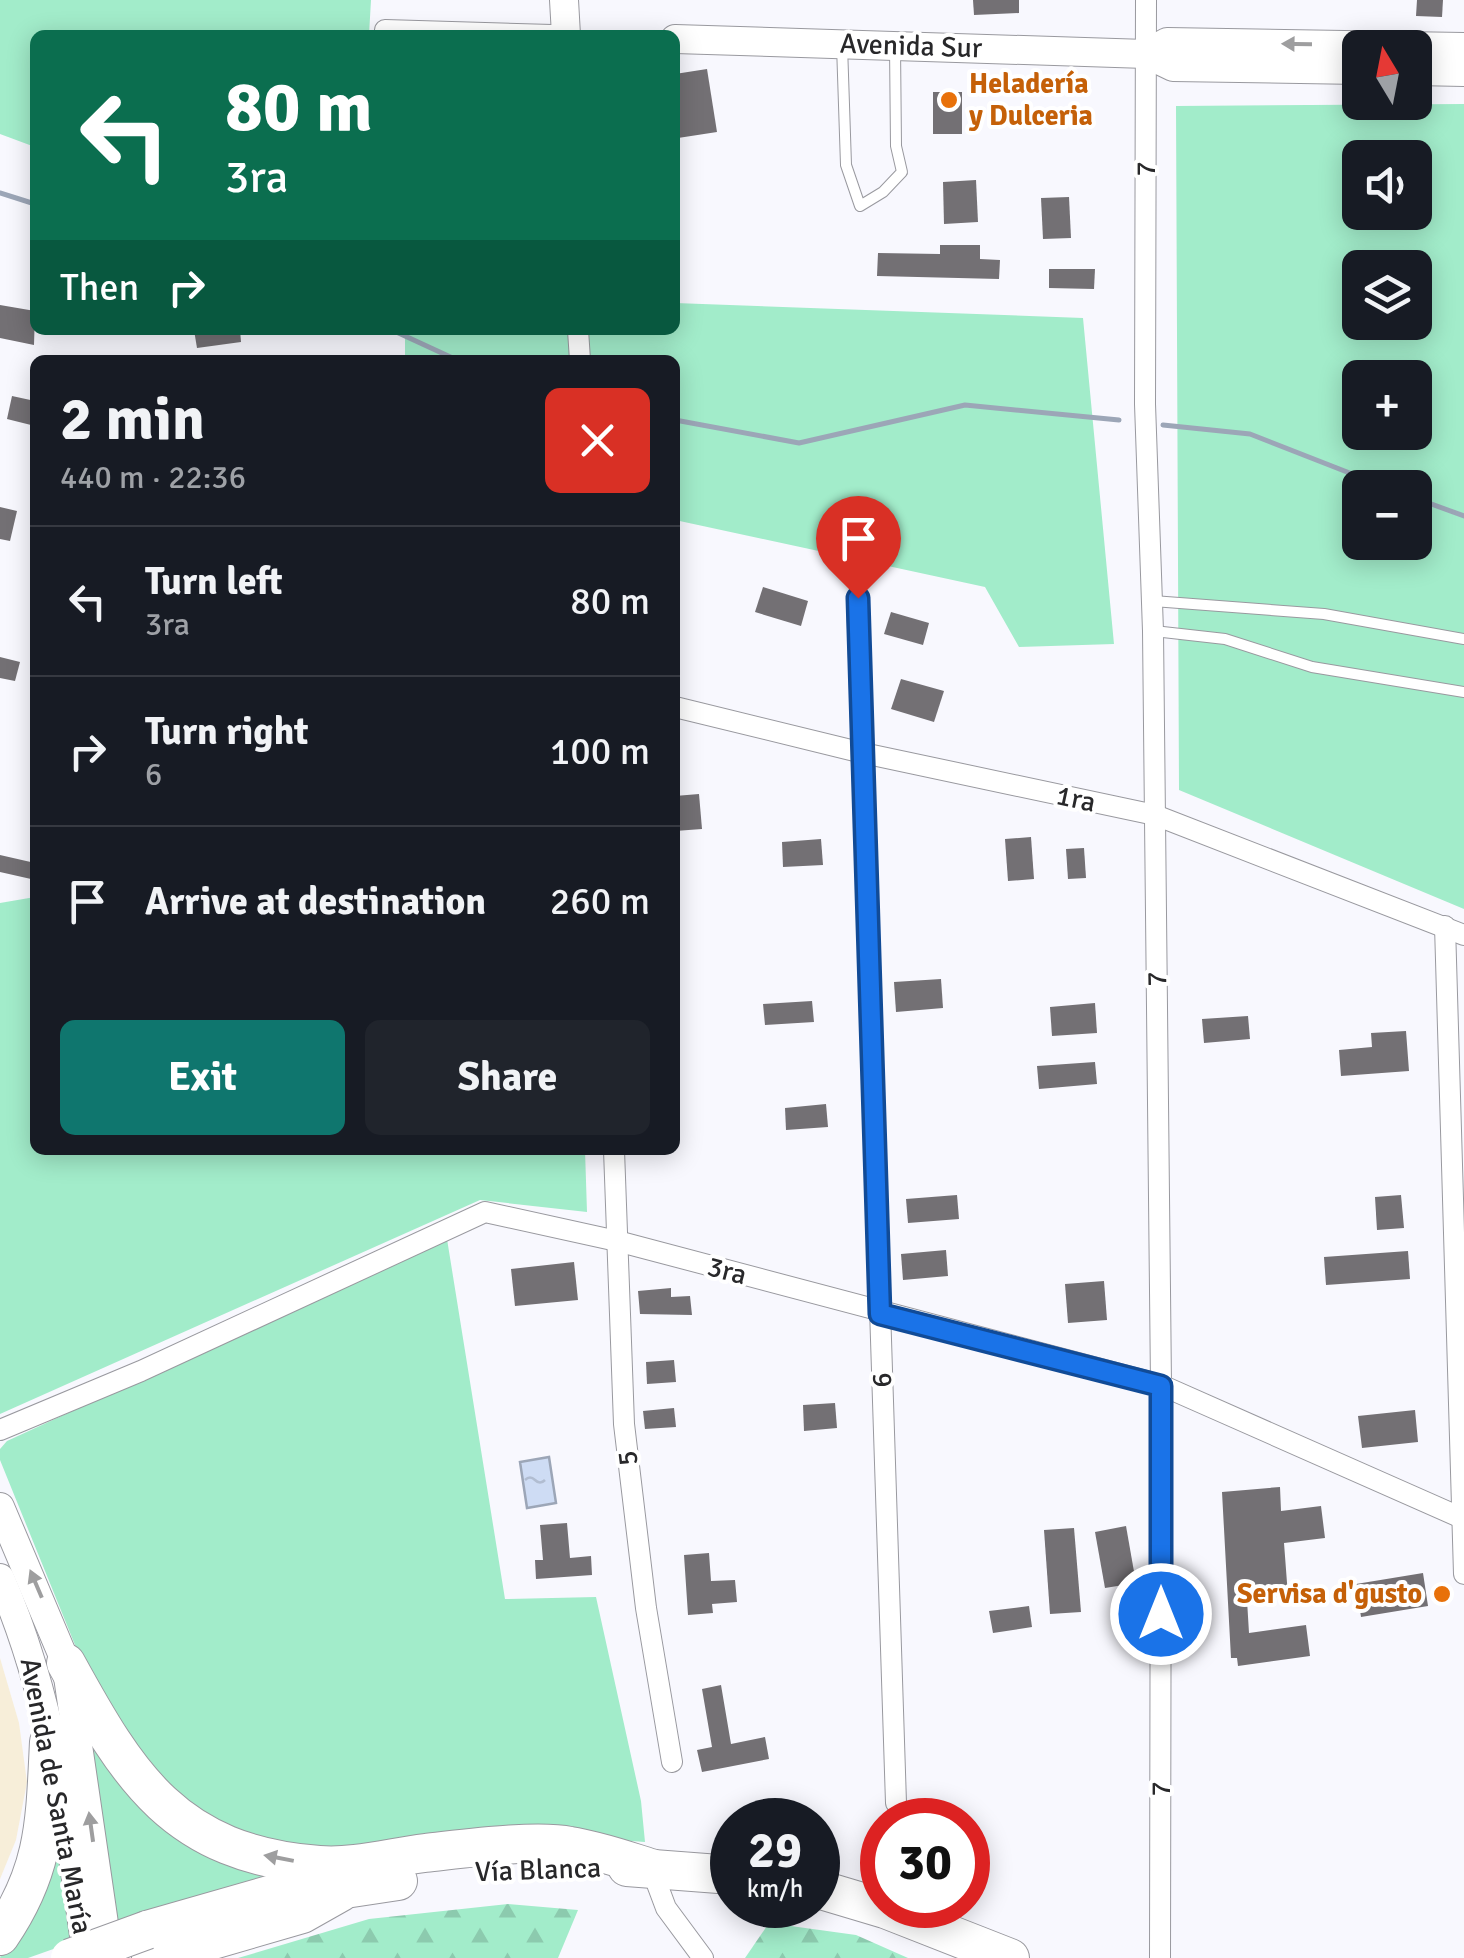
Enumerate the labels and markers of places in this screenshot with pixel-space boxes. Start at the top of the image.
place label: Heladería y Dulceria [968,67,1093,133]
marker: Heladería y Dulceria [938,89,960,111]
pin [816,496,901,599]
place label: Servisa d'gusto [1237,1577,1422,1611]
marker: Servisa d'gusto [1431,1583,1453,1605]

